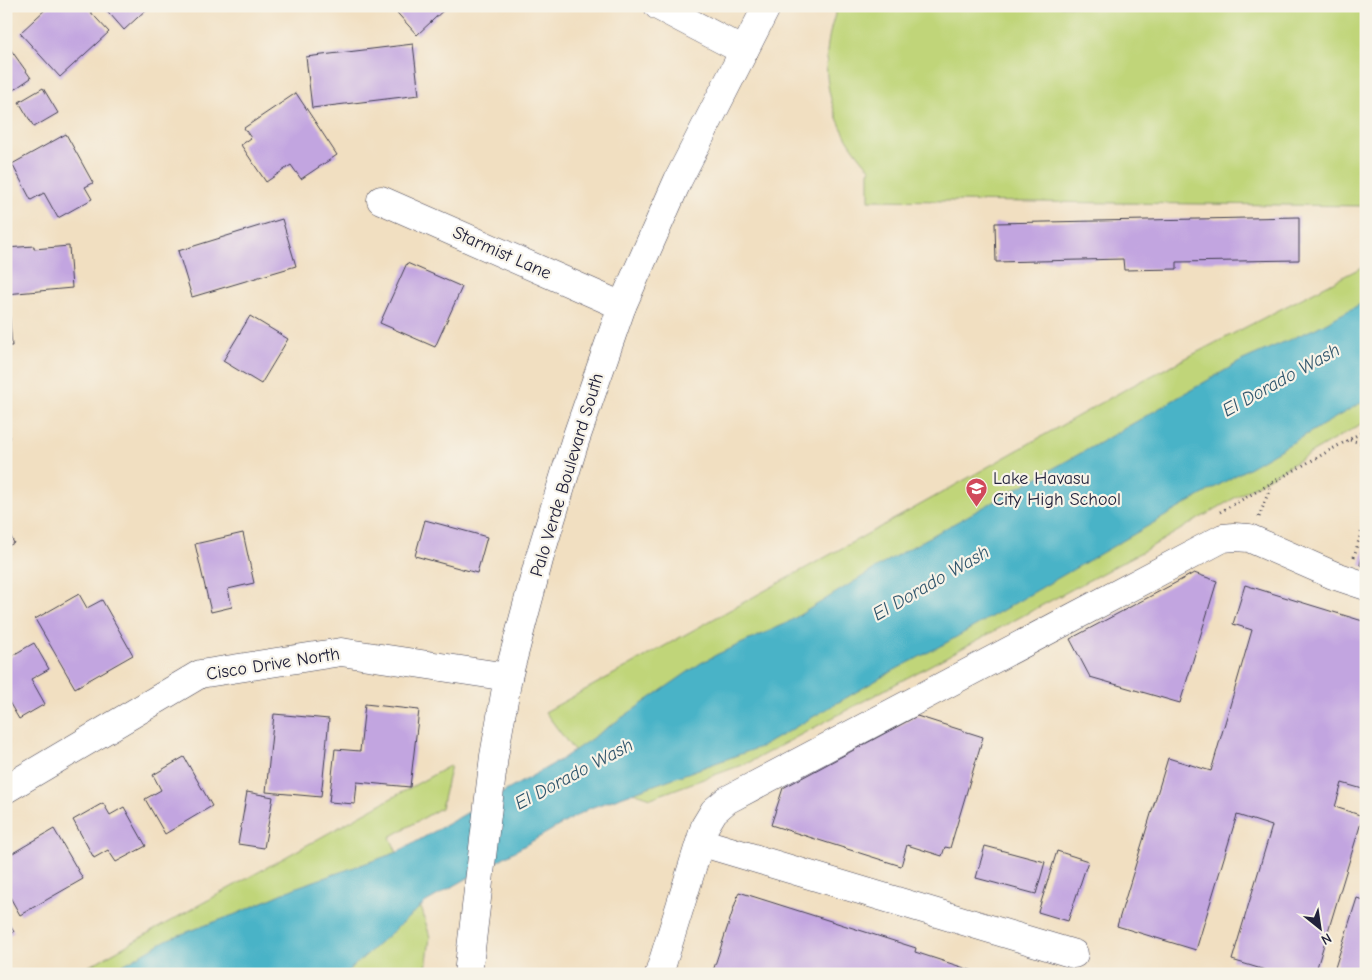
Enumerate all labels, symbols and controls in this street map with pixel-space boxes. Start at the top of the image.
street label: Starmist Lane [450,222,554,284]
water label: El Dorado Wash [1218,339,1344,421]
street label: Palo Verde Boulevard South [526,371,608,579]
place label: Lake Havasu City High School [993,468,1121,510]
school or university icon: Lake Havasu City High School [965,476,989,507]
water label: El Dorado Wash [869,541,993,625]
street label: Cisco Drive North [205,643,341,685]
water label: El Dorado Wash [511,734,637,814]
north arrow [1294,902,1344,952]
text: N [1318,929,1334,948]

